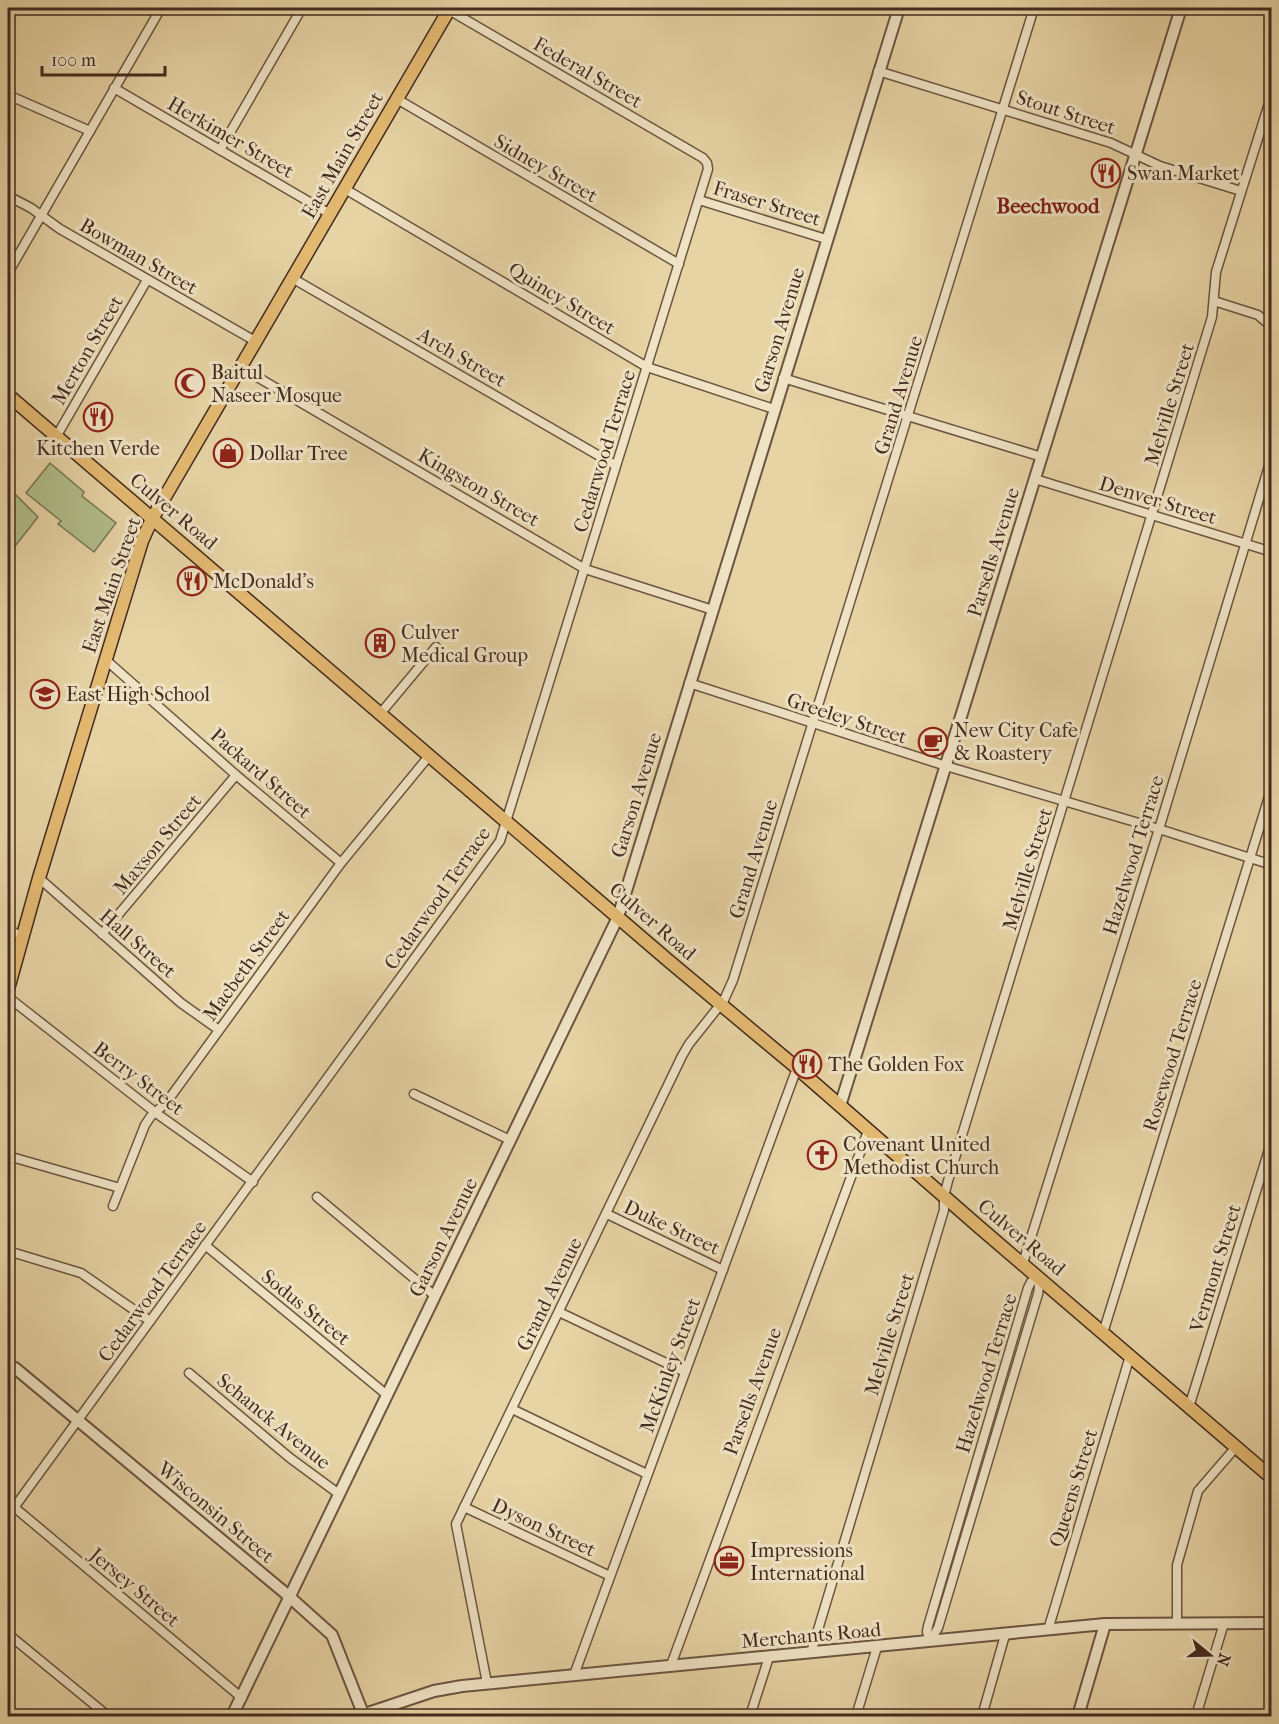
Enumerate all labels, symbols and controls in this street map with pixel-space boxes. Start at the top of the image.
street label: Federal Street [529,32,646,113]
scale bar [42,39,165,77]
text: 100 m [51,50,96,71]
street label: Stout Street [1013,86,1118,139]
street label: East Main Street [297,88,388,223]
street label: Herkimer Street [163,92,298,183]
street label: Sidney Street [490,130,602,207]
restaurant icon: Swan Market [1090,157,1122,189]
place label: Swan Market [1127,162,1240,185]
street label: Fraser Street [710,176,823,231]
district label: Beechwood [997,194,1100,218]
street label: Bowman Street [76,213,202,299]
street label: Quincy Street [504,258,619,339]
street label: Garson Avenue [750,265,809,396]
street label: Merton Street [47,291,128,409]
street label: Arch Street [413,322,510,392]
street label: Grand Avenue [869,333,928,457]
street label: Melville Street [1140,340,1199,468]
place label: Baitul Naseer Mosque [211,361,342,407]
mosque icon: Baitul Naseer Mosque [174,367,206,399]
street label: Cedarwood Terrace [569,367,640,535]
restaurant icon: Kitchen Verde [82,401,114,433]
place label: Kitchen Verde [36,437,160,460]
shop icon: Dollar Tree [212,437,244,469]
place label: Dollar Tree [249,442,348,465]
street label: Kingston Street [414,443,543,531]
street label: Culver Road [125,468,223,555]
street label: Denver Street [1096,472,1219,529]
street label: Parsells Avenue [963,485,1024,620]
street label: East Main Street [77,514,146,656]
restaurant icon: McDonald's [176,565,208,597]
place label: McDonald's [213,570,314,593]
place label: Culver Medical Group [401,621,528,667]
building icon: Culver Medical Group [364,627,396,659]
school or university icon: East High School [29,678,61,710]
place label: East High School [66,683,210,706]
street label: Greeley Street [784,688,910,749]
place label: New City Cafe & Roastery [954,719,1078,765]
street label: Packard Street [206,723,316,823]
cafe icon: New City Cafe & Roastery [917,726,949,758]
street label: Garson Avenue [607,730,666,861]
street label: Hazelwood Terrace [1098,772,1169,938]
street label: Maxson Street [109,789,206,899]
street label: Grand Avenue [724,797,783,921]
street label: Melville Street [998,805,1057,933]
street label: Cedarwood Terrace [380,822,495,974]
street label: Culver Road [605,878,701,966]
street label: Hall Street [95,904,180,983]
street label: Macbeth Street [198,905,295,1026]
street label: Rosewood Terrace [1138,976,1207,1134]
street label: Berry Street [89,1037,189,1120]
restaurant icon: The Golden Fox [791,1048,823,1080]
place label: The Golden Fox [828,1053,965,1076]
place label: Covenant United Methodist Church [843,1133,1000,1179]
church icon: Covenant United Methodist Church [806,1139,838,1171]
street label: Garson Avenue [405,1174,482,1301]
street label: Culver Road [973,1194,1071,1281]
street label: Duke Street [620,1195,724,1260]
street label: Vermont Street [1185,1201,1246,1336]
street label: Cedarwood Terrace [94,1216,211,1366]
street label: Grand Avenue [512,1234,587,1355]
street label: Sodus Street [257,1265,355,1350]
street label: Melville Street [860,1270,919,1398]
street label: Hazelwood Terrace [951,1290,1022,1456]
street label: McKinley Street [635,1295,705,1436]
street label: Parsells Avenue [719,1324,786,1458]
street label: Schanck Avenue [212,1369,335,1474]
street label: Queens Street [1045,1426,1102,1550]
street label: Wisconsin Street [152,1456,279,1568]
street label: Dyson Street [488,1493,599,1562]
place label: Impressions International [750,1539,865,1585]
street label: Jersey Street [84,1542,184,1632]
office icon: Impressions International [713,1545,745,1577]
street label: Merchants Road [740,1618,883,1653]
north arrow [1180,1625,1240,1685]
text: N [1212,1651,1235,1669]

